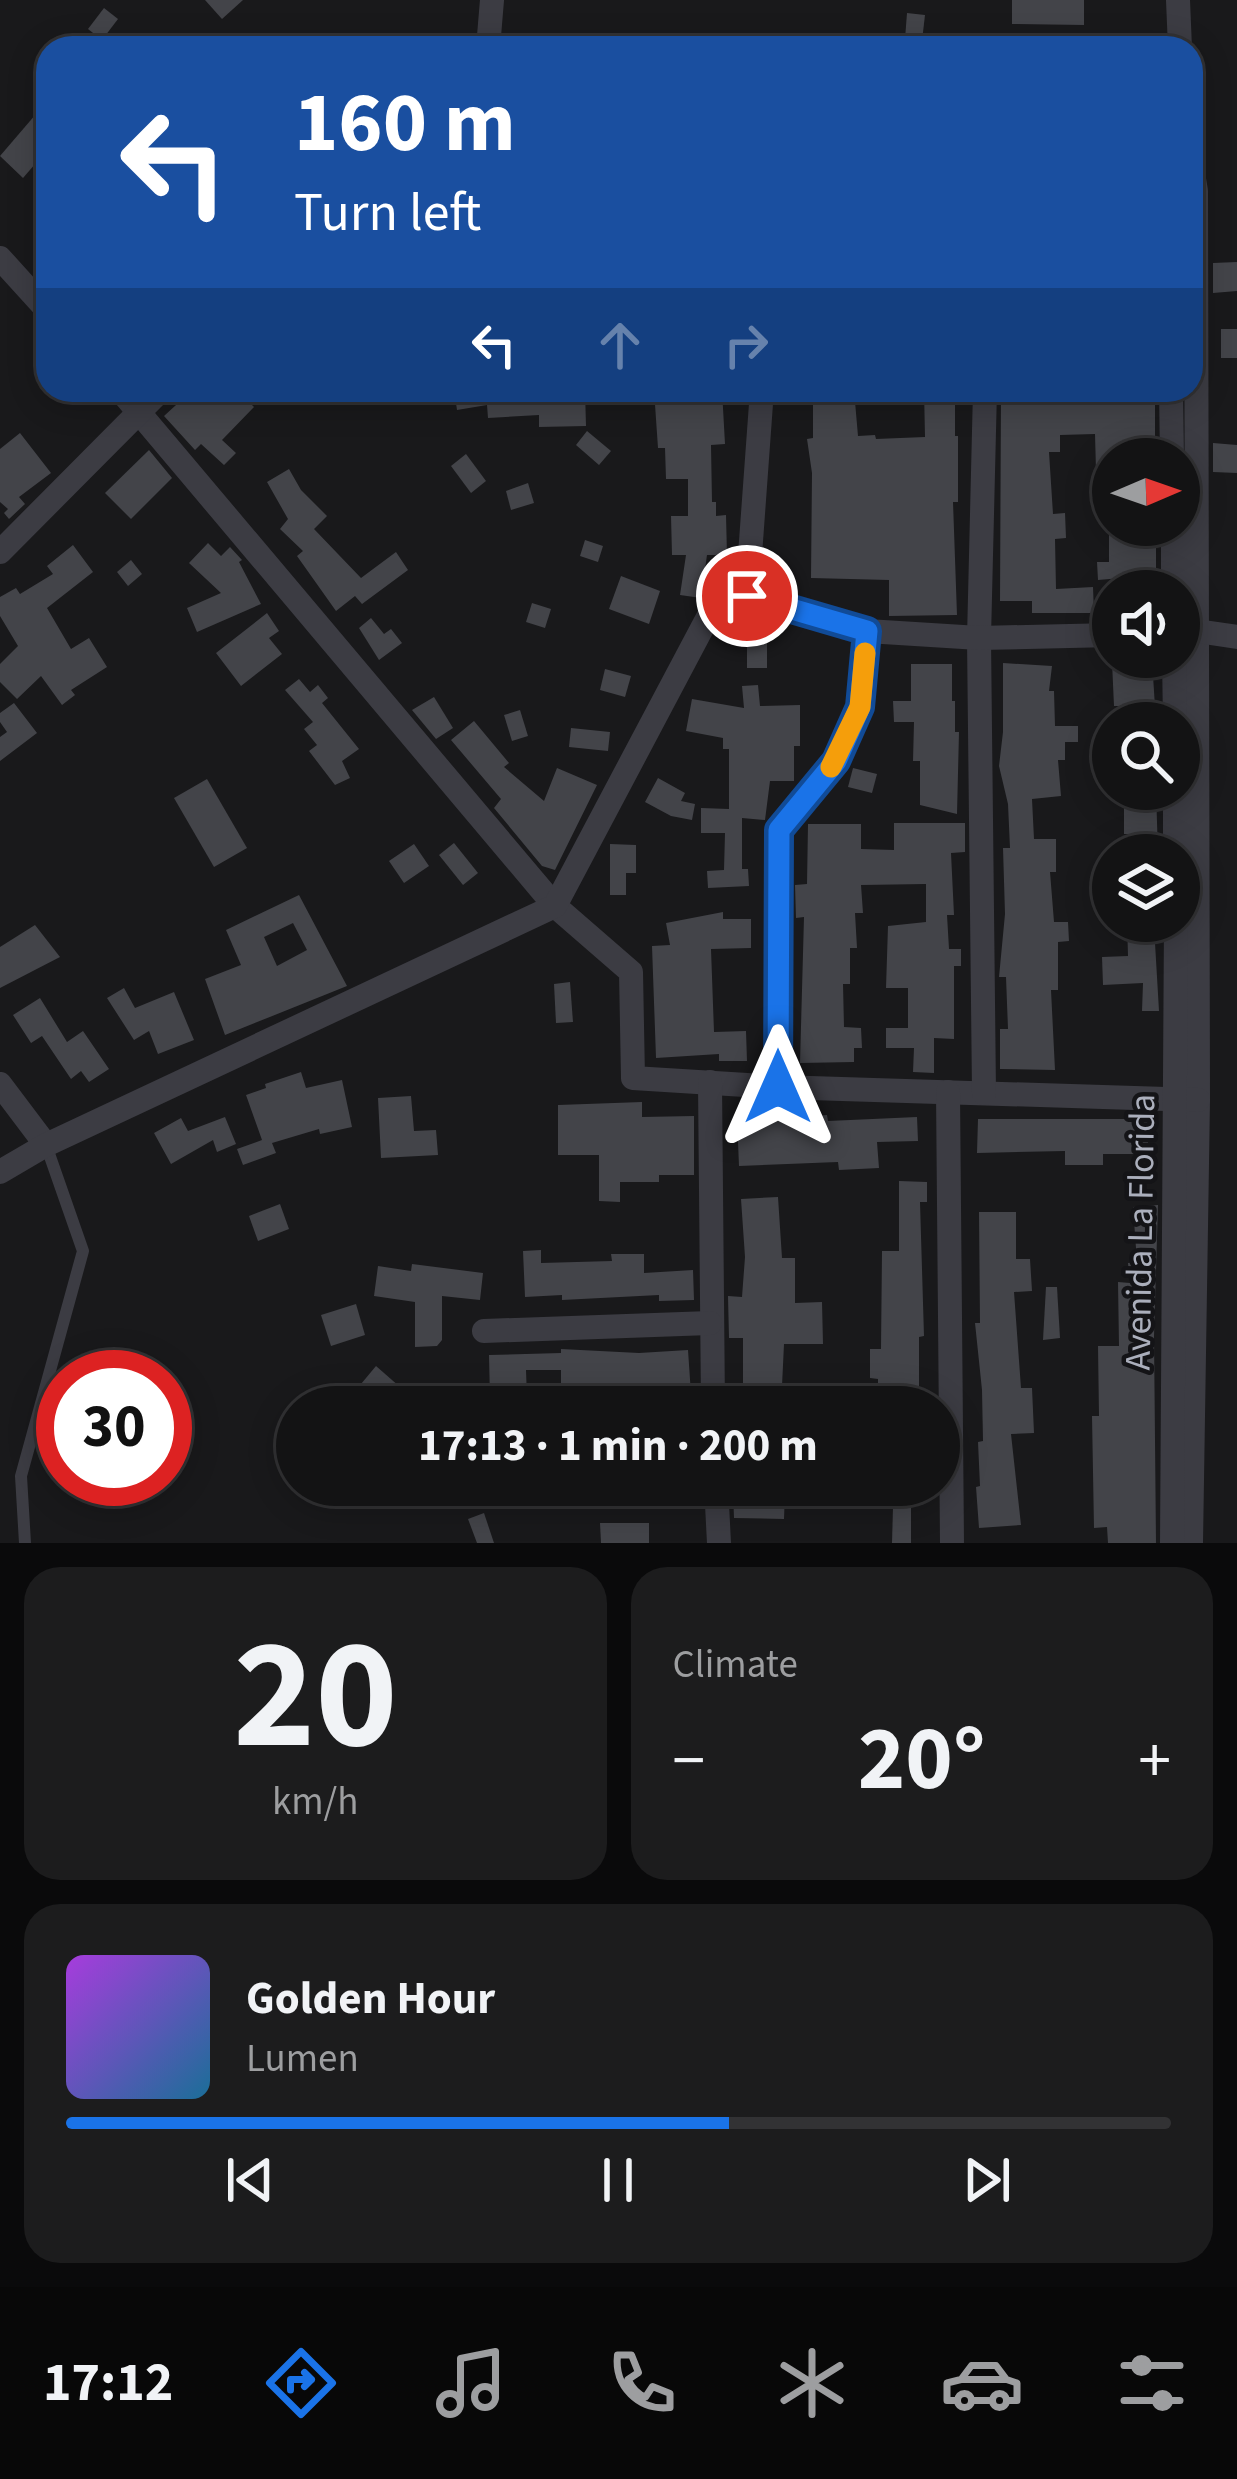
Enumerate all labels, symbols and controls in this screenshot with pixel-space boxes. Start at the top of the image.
text: 160 m [294,64,516,184]
icon: left [96,84,252,240]
text: Turn left [294,175,481,252]
icon: left [461,312,527,378]
icon: ahead [587,312,653,378]
icon: right [713,312,779,378]
north arrow [1092,438,1200,546]
map controls [1092,438,1200,942]
pin [696,545,798,647]
icon: arrive [714,563,780,629]
button: sound [1092,570,1200,678]
button: search [1092,702,1200,810]
button: layers [1092,834,1200,942]
position arrow [715,1024,841,1150]
street label: Avenida La Florida [1113,1093,1168,1371]
speed limit sign: 30 [36,1350,192,1506]
text: 17:13 · 1 min · 200 m [418,1414,818,1478]
text: 20 [233,1585,398,1807]
text: Climate [673,1637,798,1693]
text: 20° [858,1696,986,1824]
text: − [673,1714,705,1808]
text: + [1138,1714,1171,1808]
text: km/h [272,1774,359,1830]
text: Golden Hour [246,1967,495,2031]
text: Lumen [246,2031,359,2087]
icon: previous [217,2147,283,2213]
icon: pause [585,2147,651,2213]
icon: next [954,2147,1020,2213]
icon: directions [259,2341,343,2425]
icon: music [429,2341,513,2425]
icon: phone [600,2341,684,2425]
icon: climate [770,2341,854,2425]
icon: car [940,2341,1024,2425]
icon: filters [1110,2341,1194,2425]
text: 17:12 [43,2345,173,2422]

